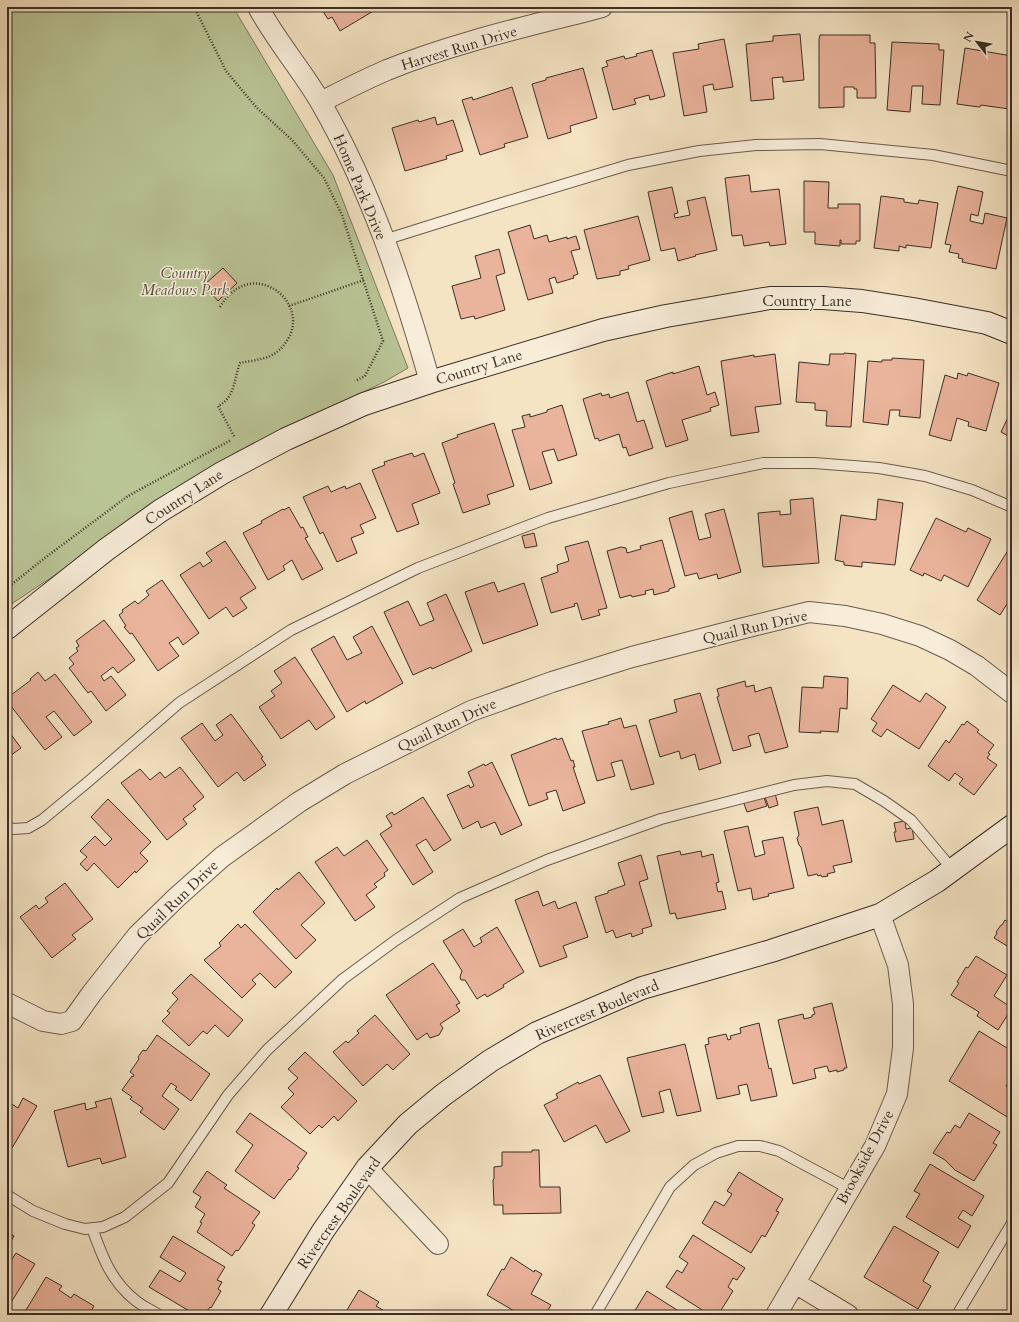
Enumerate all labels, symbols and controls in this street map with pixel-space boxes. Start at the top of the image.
street label: Harvest Run Drive [399,21,520,75]
north arrow [957,22,997,62]
text: N [960,29,978,45]
street label: Home Park Drive [329,131,391,243]
park label: Country Meadows Park [141,263,230,300]
street label: Country Lane [762,291,852,311]
street label: Country Lane [433,344,525,390]
street label: Country Lane [141,464,227,530]
street label: Quail Run Drive [701,605,810,649]
street label: Quail Run Drive [394,693,500,757]
street label: Quail Run Drive [132,855,223,944]
street label: Rivercrest Boulevard [532,975,662,1045]
street label: Brookside Drive [832,1106,898,1208]
street label: Rivercrest Boulevard [293,1153,385,1273]

